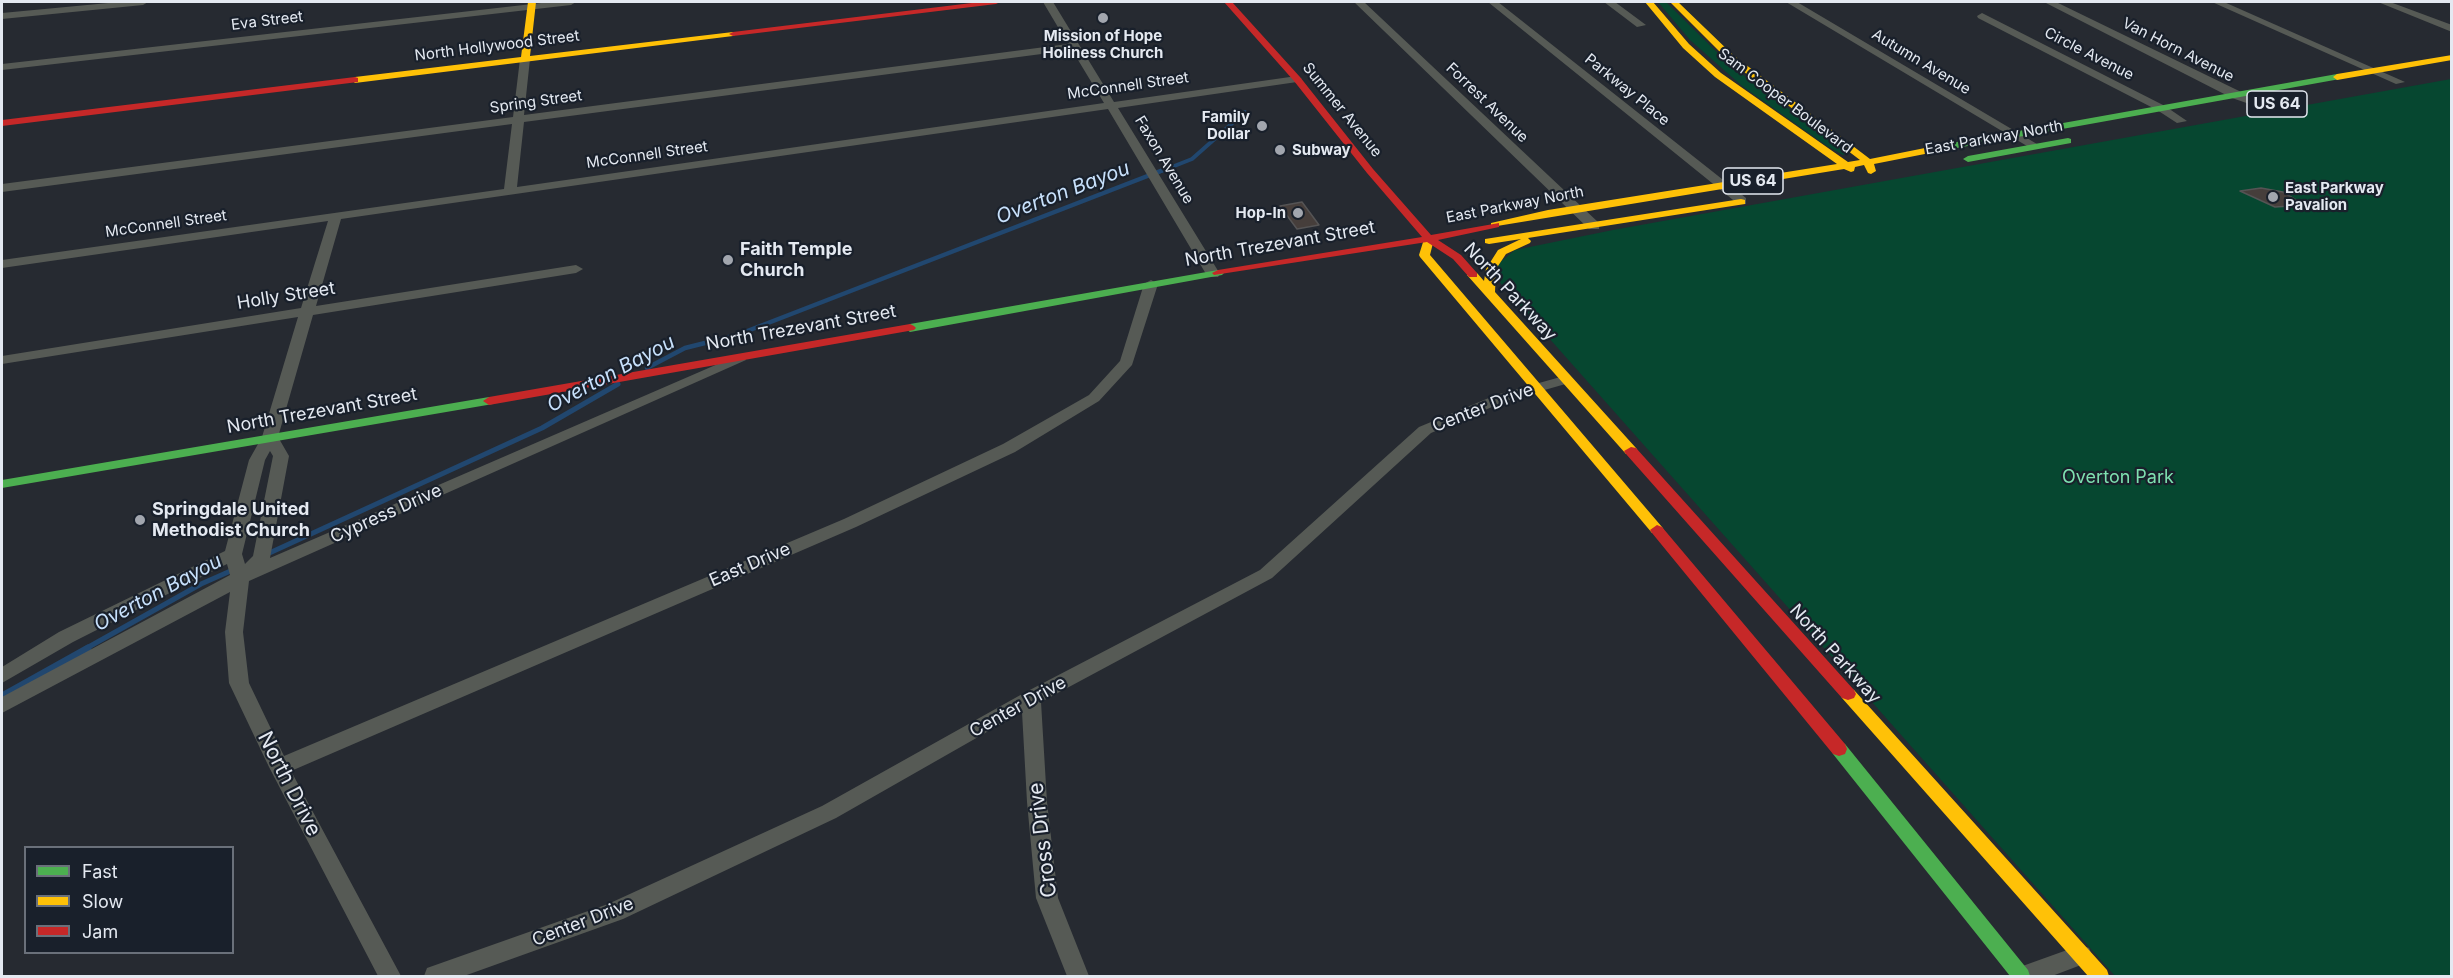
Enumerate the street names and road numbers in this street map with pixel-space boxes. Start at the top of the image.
street label: Eva Street [230,8,304,34]
street label: Van Horn Avenue [2119,14,2237,86]
street label: Circle Avenue [2041,24,2137,84]
street label: Autumn Avenue [1868,25,1974,99]
street label: North Hollywood Street [414,27,580,65]
street label: Sam Cooper Boulevard [1714,45,1856,157]
street label: Parkway Place [1581,50,1673,130]
street label: Summer Avenue [1298,59,1386,161]
street label: Forrest Avenue [1442,59,1532,147]
street label: McConnell Street [1066,69,1190,103]
street label: Spring Street [489,87,583,117]
road number: US 64 [2247,91,2307,117]
street label: Faxon Avenue [1131,113,1197,207]
street label: East Parkway North [1924,117,2064,159]
street label: McConnell Street [585,138,709,172]
road number: US 64 [1723,168,1783,194]
street label: East Parkway North [1445,183,1585,227]
street label: McConnell Street [104,207,228,241]
street label: North Trezevant Street [1183,217,1377,271]
street label: North Parkway [1459,238,1561,346]
street label: Holly Street [235,278,337,314]
street label: North Trezevant Street [704,301,898,355]
street label: Center Drive [1429,379,1537,437]
street label: North Trezevant Street [225,384,419,438]
street label: Cypress Drive [327,480,445,548]
street label: East Drive [706,538,794,592]
street label: North Parkway [1785,600,1885,708]
street label: Center Drive [966,672,1070,742]
street label: North Drive [252,728,326,840]
street label: Cross Drive [1023,781,1063,899]
street label: Center Drive [529,893,637,951]

